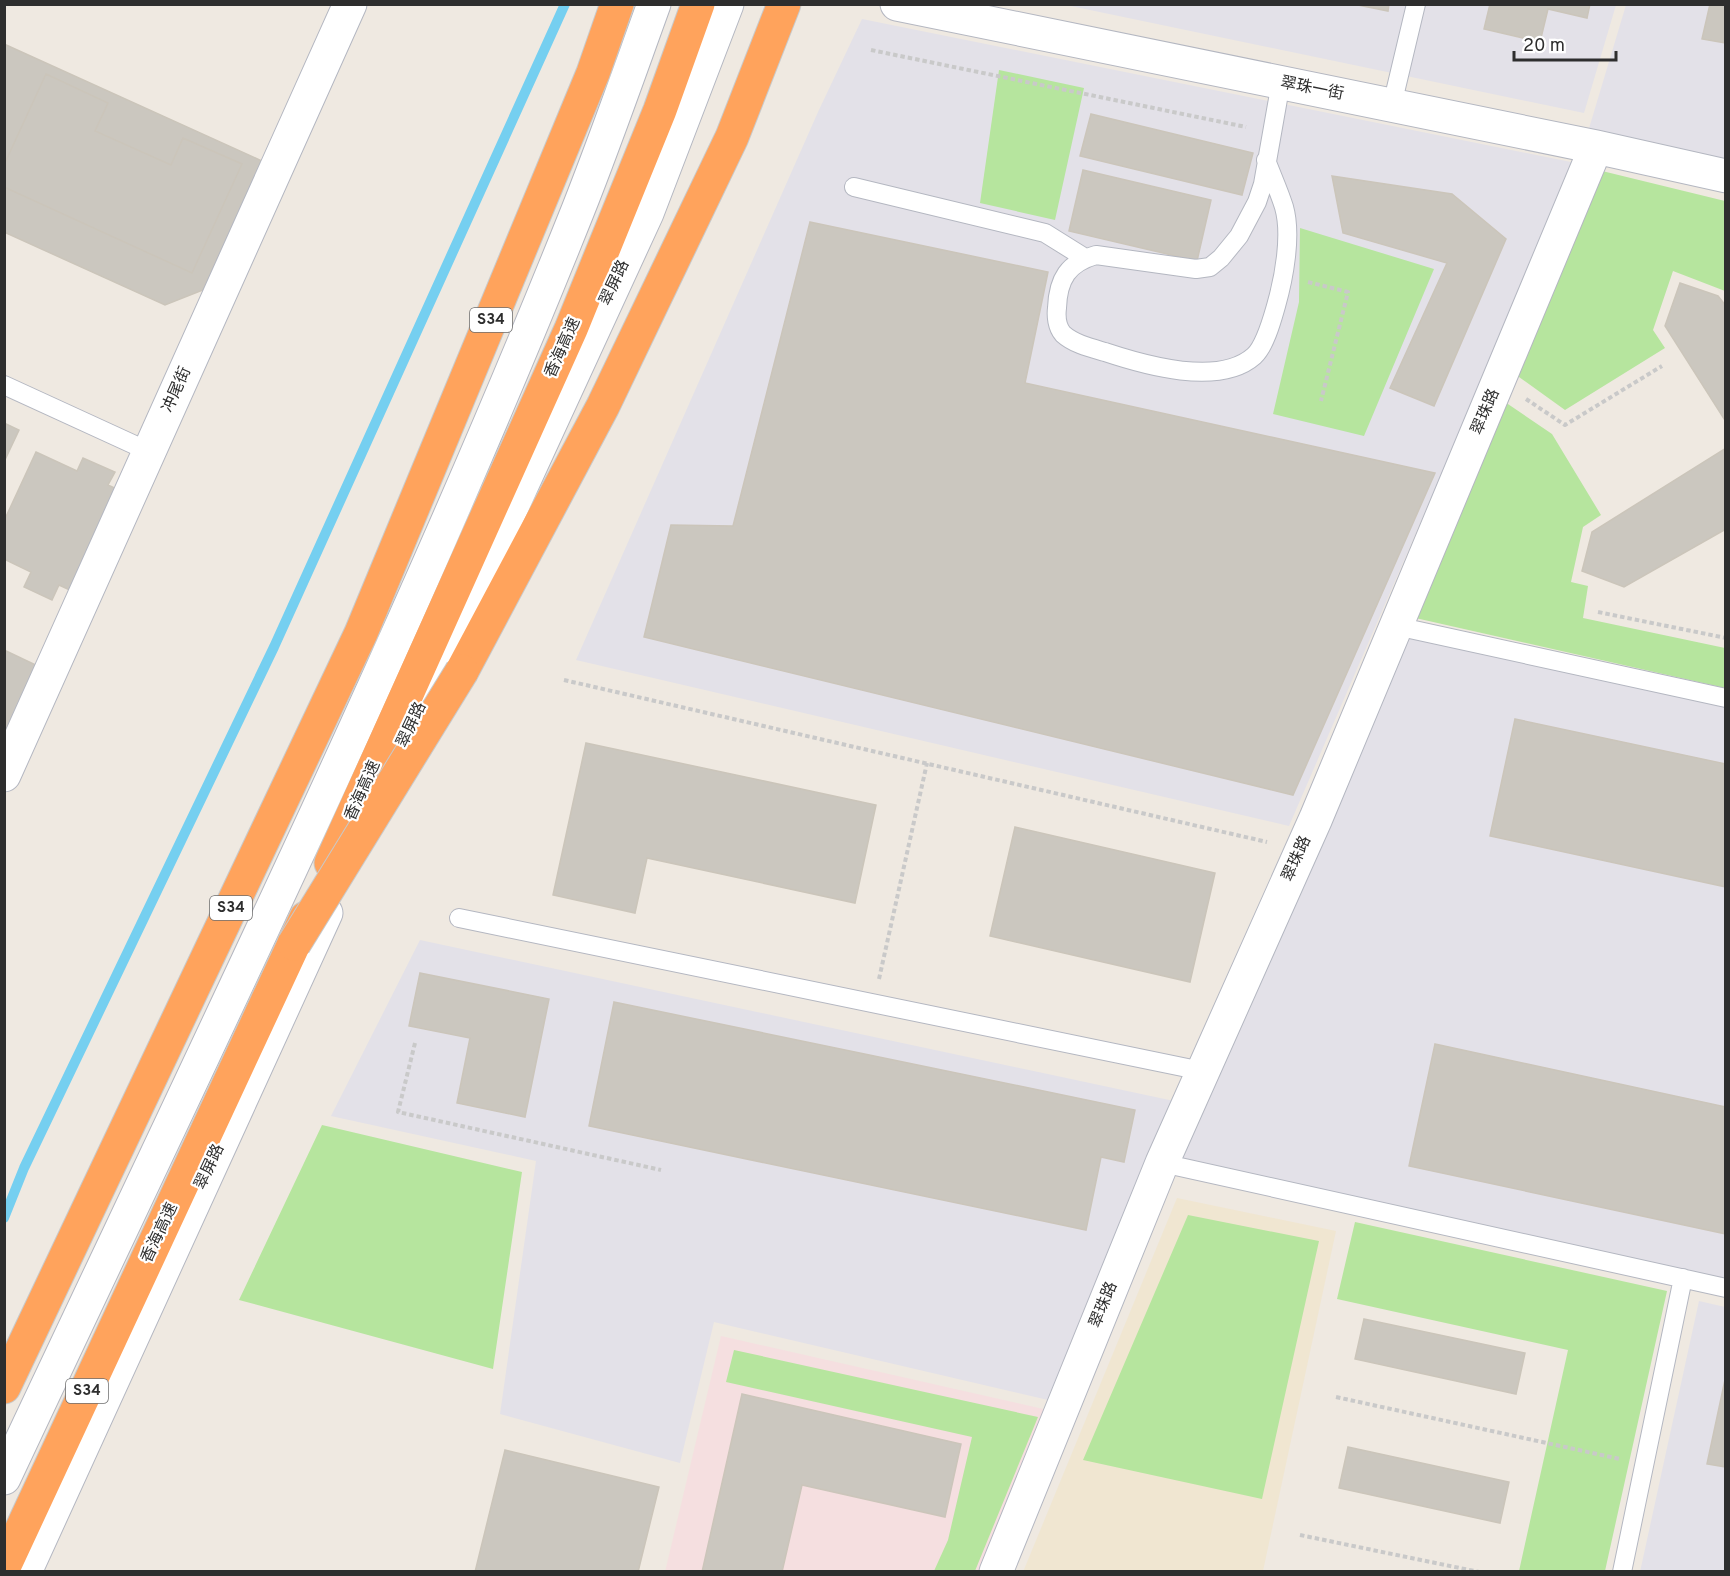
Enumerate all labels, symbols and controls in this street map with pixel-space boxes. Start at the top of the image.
scale bar [1514,24,1616,62]
text: 20 m [1523,35,1565,58]
street label: 翠珠一街 [1279,73,1345,105]
street label: 翠屏路 [596,257,634,309]
road number: S34 [470,308,512,332]
street label: 香海高速 [541,315,585,381]
street label: 冲尾街 [158,364,196,416]
street label: 翠珠路 [1467,386,1505,438]
street label: 翠屏路 [393,699,431,751]
street label: 香海高速 [341,758,385,824]
street label: 翠珠路 [1278,833,1316,885]
road number: S34 [210,896,252,920]
street label: 翠屏路 [191,1141,229,1193]
street label: 香海高速 [137,1200,183,1266]
street label: 翠珠路 [1086,1279,1122,1331]
road number: S34 [66,1379,108,1403]

